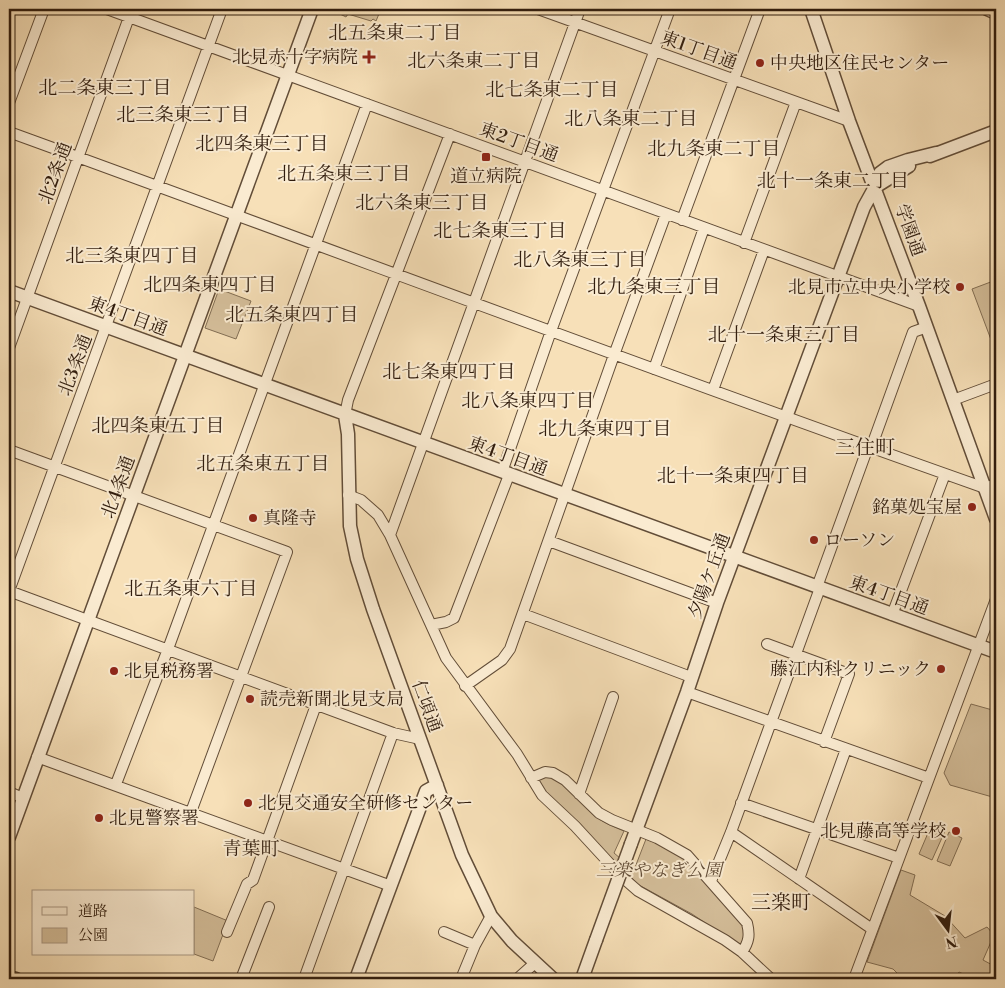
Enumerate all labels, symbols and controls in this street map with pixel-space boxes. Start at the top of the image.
district label: 北五条東二丁目 [328,21,462,45]
street label: 東1丁目通 [657,26,740,75]
place label: 北見赤十字病院 [232,46,358,69]
district label: 北六条東二丁目 [407,49,541,73]
marker: 北見赤十字病院 [362,50,376,64]
place label: 中央地区住民センター [770,52,949,75]
marker: 中央地区住民センター [754,57,766,69]
district label: 北二条東三丁目 [38,76,172,100]
district label: 北七条東二丁目 [485,78,619,102]
district label: 北三条東三丁目 [116,103,250,127]
district label: 北八条東二丁目 [564,107,698,131]
street label: 東2丁目通 [476,118,561,167]
district label: 北四条東三丁目 [195,132,329,156]
district label: 北九条東二丁目 [647,137,781,161]
street label: 北2条通 [34,139,77,207]
marker: 道立病院 [480,151,492,163]
district label: 北五条東三丁目 [277,162,411,186]
place label: 道立病院 [450,165,522,188]
district label: 北十一条東二丁目 [757,169,909,193]
district label: 北六条東三丁目 [355,191,489,215]
street label: 学園通 [889,201,930,259]
district label: 北七条東三丁目 [433,219,567,243]
district label: 北三条東四丁目 [65,244,199,268]
district label: 北八条東三丁目 [513,248,647,272]
district label: 北四条東四丁目 [143,273,277,297]
district label: 北九条東三丁目 [587,275,721,299]
place label: 北見市立中央小学校 [788,276,950,299]
marker: 北見市立中央小学校 [954,281,966,293]
street label: 東4丁目通 [85,292,171,341]
district label: 北五条東四丁目 [225,303,359,327]
district label: 北十一条東三丁目 [708,323,860,347]
street label: 北3条通 [53,331,98,399]
district label: 北七条東四丁目 [382,360,516,384]
district label: 北八条東四丁目 [461,389,595,413]
district label: 北四条東五丁目 [91,414,225,438]
district label: 北九条東四丁目 [538,417,672,441]
street label: 東4丁目通 [465,432,551,481]
district label: 三住町 [835,436,895,461]
district label: 北五条東五丁目 [196,452,330,476]
street label: 北4条通 [97,453,140,522]
district label: 北十一条東四丁目 [657,464,809,488]
place label: 銘菓処宝屋 [872,496,962,519]
marker: 銘菓処宝屋 [966,501,978,513]
place label: 真隆寺 [263,507,317,530]
marker: 真隆寺 [247,512,259,524]
place label: ローソン [824,529,895,552]
street label: 夕陽ケ丘通 [683,530,736,622]
marker: ローソン [808,534,820,546]
street label: 東4丁目通 [846,571,932,620]
district label: 北五条東六丁目 [124,577,258,601]
place label: 藤江内科クリニック [770,658,931,681]
place label: 北見税務署 [124,660,214,683]
marker: 藤江内科クリニック [935,663,947,675]
marker: 北見税務署 [108,665,120,677]
street label: 仁頃通 [406,677,447,735]
place label: 読売新聞北見支局 [260,688,404,711]
marker: 読売新聞北見支局 [244,693,256,705]
place label: 北見交通安全研修センター [258,792,473,815]
marker: 北見交通安全研修センター [242,797,254,809]
place label: 北見警察署 [109,807,199,830]
marker: 北見警察署 [93,812,105,824]
place label: 北見藤高等学校 [820,820,946,843]
marker: 北見藤高等学校 [950,825,962,837]
district label: 青葉町 [222,837,280,861]
park label: 三楽やなぎ公園 [596,859,725,882]
legend [32,890,195,956]
district label: 三楽町 [751,891,811,916]
text: 道路 [78,902,108,921]
north arrow [922,906,972,956]
text: 公園 [78,926,108,945]
text: N [943,931,959,952]

